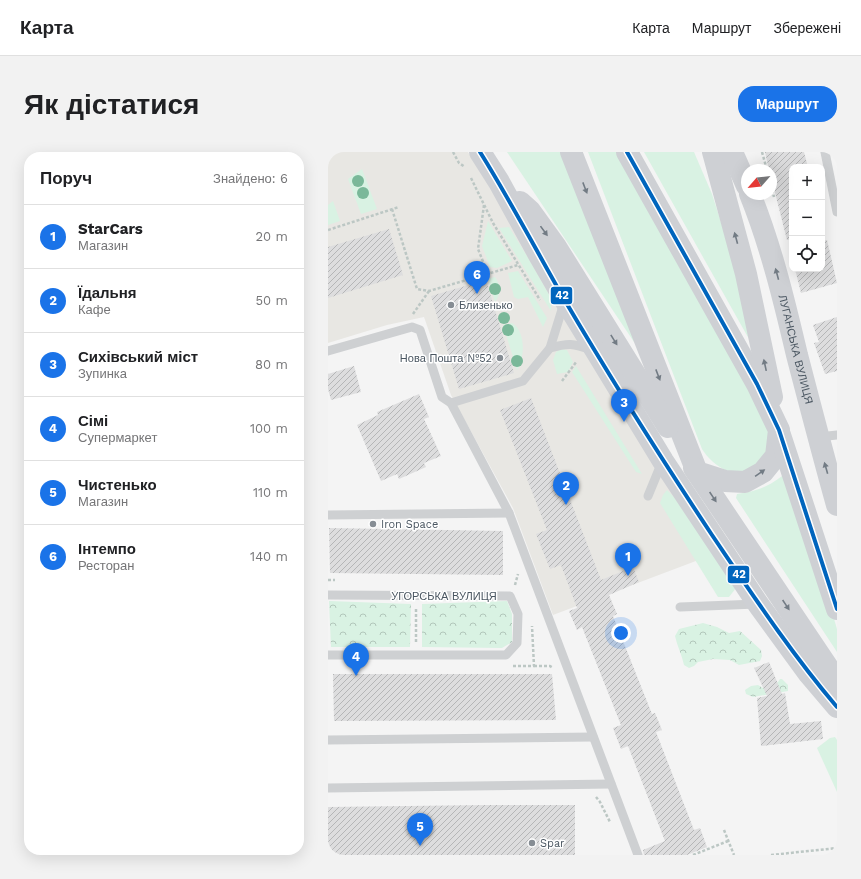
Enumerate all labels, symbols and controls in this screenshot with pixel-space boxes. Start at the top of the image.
text: Карта [20,16,74,39]
text: Карта [632,20,670,36]
text: Маршрут [692,20,751,36]
text: Збережені [773,20,841,36]
button: Маршрут [738,86,837,122]
text: Як дістатися [24,88,199,121]
north arrow [741,164,777,200]
map controls [789,164,825,272]
button: + [789,164,825,200]
text: Поруч [40,168,92,188]
text: Знайдено: 6 [213,171,288,186]
one-way arrow [583,183,589,195]
button: − [789,200,825,236]
text: StarCars [78,220,143,238]
one-way arrow [540,225,548,236]
text: 1 [50,229,56,244]
text: 20 m [256,229,288,244]
one-way arrow [733,232,739,244]
button: locate [789,236,825,272]
text: Магазин [78,238,128,253]
pin: 6 [464,261,490,294]
one-way arrow [774,268,780,280]
text: Їдальня [78,284,137,302]
line badge: 42 [550,286,573,305]
text: 42 [555,289,569,302]
text: 2 [49,293,57,308]
text: 50 m [256,293,288,308]
street label: ЛУГАНСЬКА ВУЛИЦЯ [775,293,815,405]
place label: Близенько [459,299,513,312]
marker: Близенько [446,300,456,310]
text: Кафе [78,302,111,317]
one-way arrow [611,334,618,346]
text: Сихівський міст [78,348,198,366]
place label: Нова Пошта №52 [400,352,492,365]
marker: Нова Пошта №52 [495,353,505,363]
text: 3 [49,357,57,372]
text: 80 m [255,357,288,372]
one-way arrow [762,358,768,371]
text: Зупинка [78,366,127,381]
one-way arrow [656,369,662,381]
pin: 3 [611,389,637,422]
text: Сімі [78,412,108,430]
text: 4 [49,421,57,436]
text: 100 m [250,421,288,436]
text: Супермаркет [78,430,157,445]
one-way arrow [823,462,829,474]
one-way arrow [754,469,765,477]
pin: 2 [553,472,579,505]
text: Чистенько [78,476,157,494]
text: 5 [49,485,57,500]
text: 110 m [253,485,288,500]
one-way arrow [710,492,717,503]
text: Магазин [78,494,128,509]
place label: Iron Space [381,518,438,531]
marker: Iron Space [368,519,378,529]
text: Інтемпо [78,540,136,558]
pin: 1 [615,543,641,576]
text: 6 [49,549,57,564]
text: 140 m [250,549,288,564]
text: Ресторан [78,558,135,573]
line badge: 42 [727,565,750,584]
text: 42 [732,568,746,581]
street label: УГОРСЬКА ВУЛИЦЯ [391,590,497,603]
one-way arrow [782,600,790,611]
your location [611,623,631,643]
pin: 4 [343,643,369,676]
pin: 5 [407,813,433,846]
place label: Spar [540,837,565,850]
marker: Spar [527,838,537,848]

